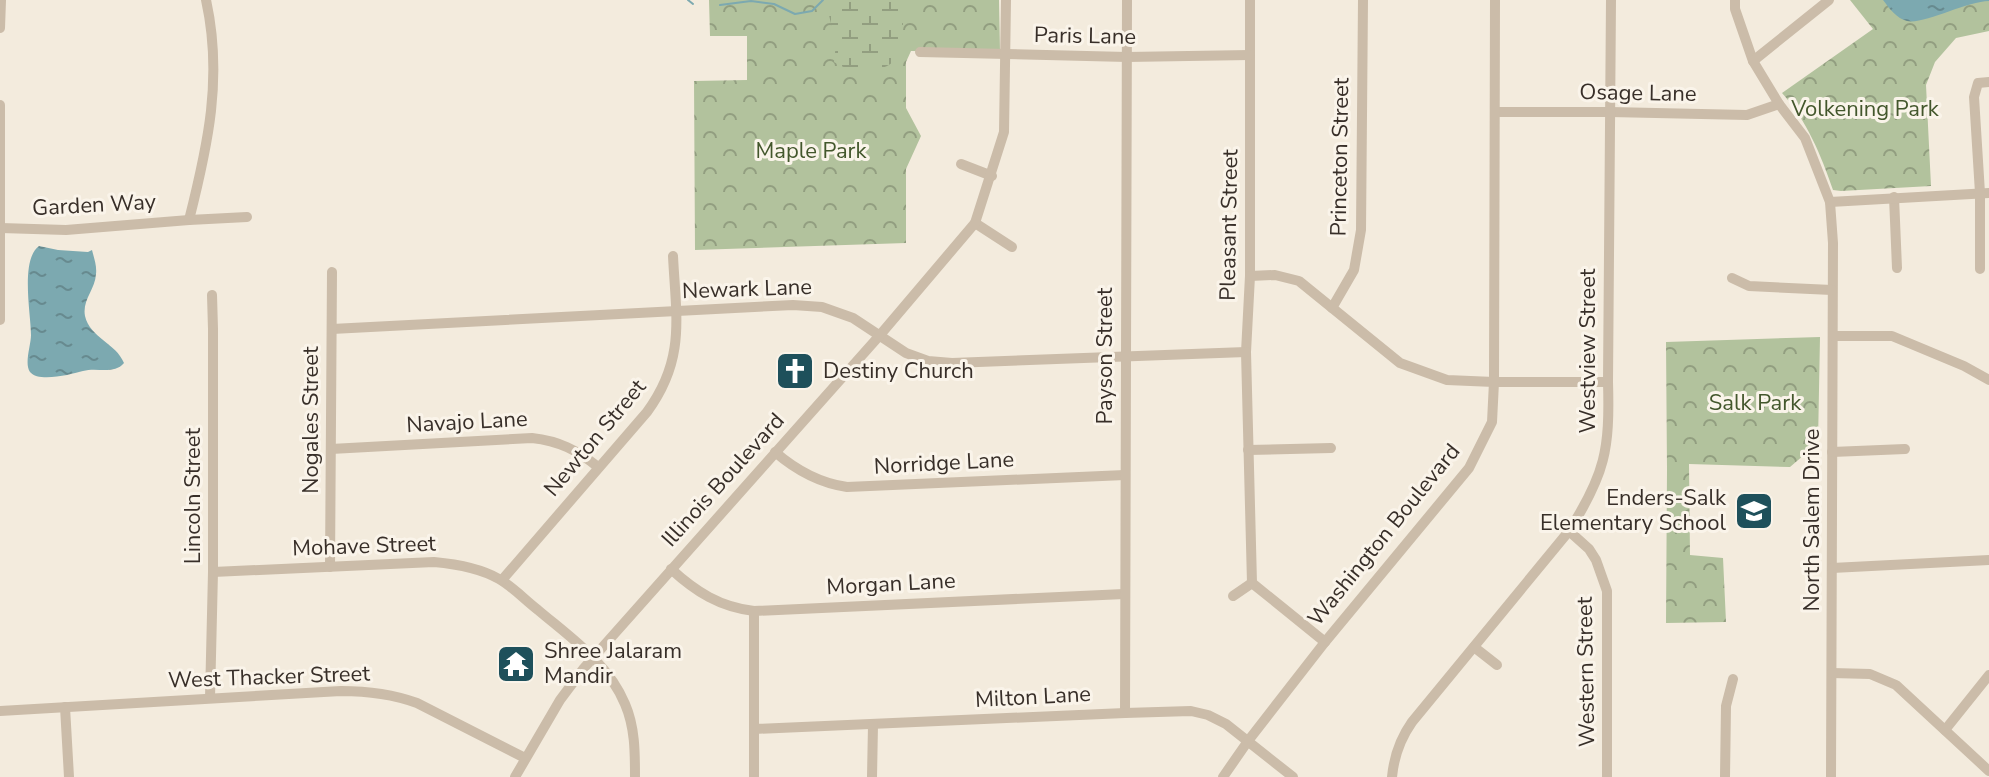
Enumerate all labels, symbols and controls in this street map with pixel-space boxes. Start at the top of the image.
street label: Paris Lane [1034,20,1136,52]
street label: Princeton Street [1324,77,1356,237]
street label: Osage Lane [1579,77,1697,109]
park label: Volkening Park [1790,94,1940,124]
park label: Maple Park [756,136,867,166]
street label: Pleasant Street [1213,149,1245,301]
street label: Garden Way [31,187,157,223]
street label: Westview Street [1573,268,1603,434]
street label: Newark Lane [681,272,813,306]
street label: Payson Street [1090,287,1120,425]
street label: Nogales Street [296,346,326,494]
church icon: Destiny Church [774,350,816,392]
place label: Destiny Church [823,356,974,386]
street label: Newton Street [537,373,653,503]
park label: Salk Park [1709,388,1802,418]
street label: Navajo Lane [406,404,528,440]
street label: Illinois Boulevard [655,407,791,553]
street label: Lincoln Street [178,427,208,564]
street label: North Salem Drive [1797,429,1827,611]
street label: Washington Boulevard [1301,437,1467,633]
street label: Norridge Lane [873,444,1015,482]
place label: Enders-Salk Elementary School [1540,483,1727,538]
school or university icon: Enders-Salk Elementary School [1733,490,1775,532]
street label: Mohave Street [292,528,437,563]
street label: Morgan Lane [826,566,956,602]
street label: Western Street [1570,596,1602,747]
place label: Shree Jalaram Mandir [544,636,682,691]
temple icon: Shree Jalaram Mandir [495,643,537,685]
street label: West Thacker Street [168,658,371,696]
street label: Milton Lane [974,679,1092,715]

